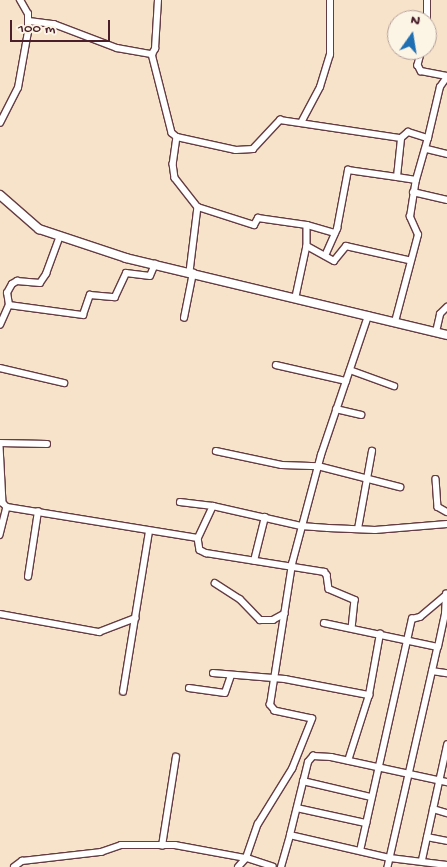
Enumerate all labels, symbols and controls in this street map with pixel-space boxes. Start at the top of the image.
scale bar [12,10,112,42]
north arrow [387,10,437,60]
text: N [409,12,422,30]
text: 100 m [18,20,55,38]

